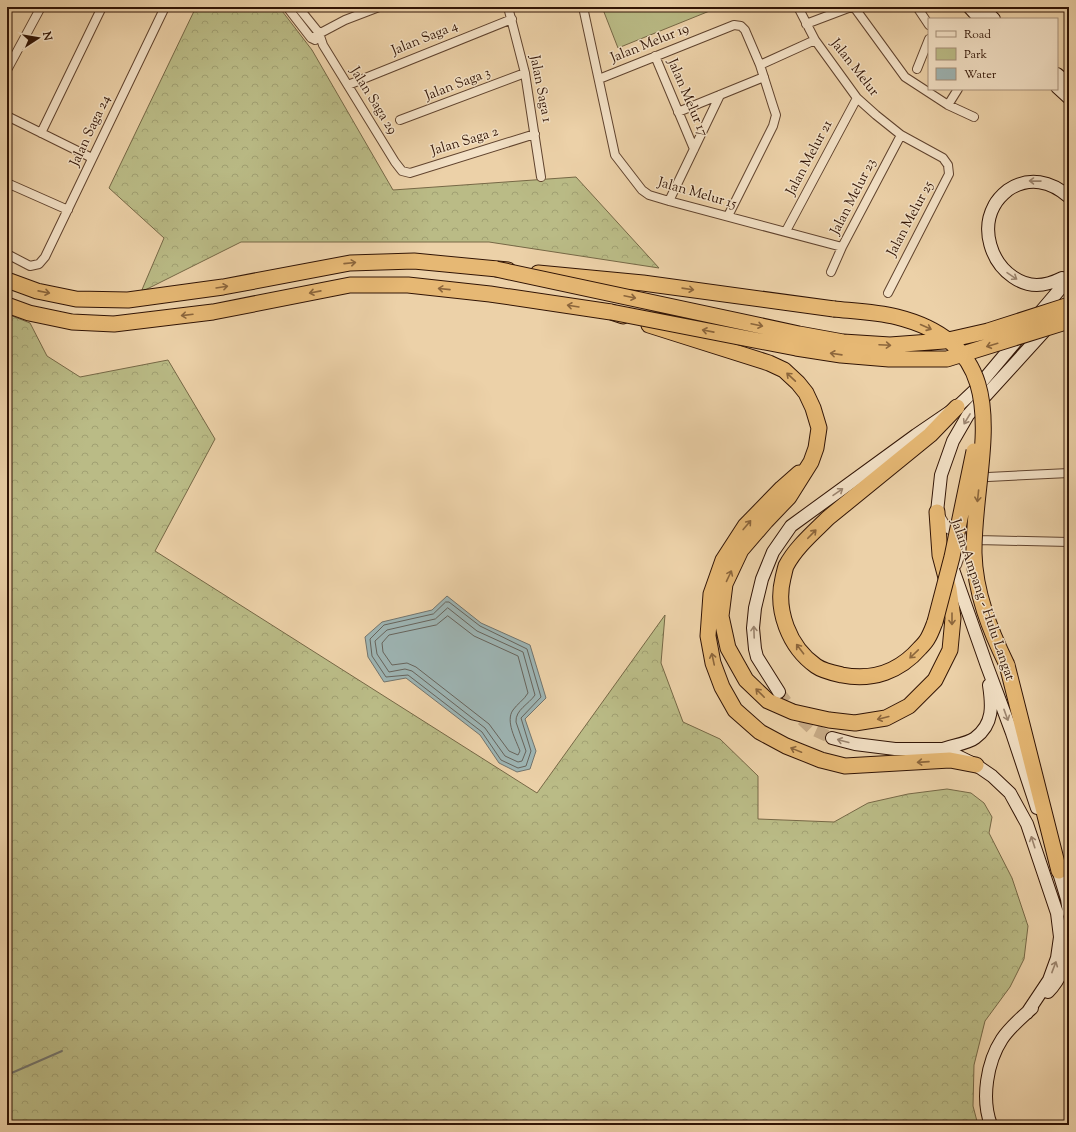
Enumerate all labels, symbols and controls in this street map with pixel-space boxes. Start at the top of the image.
street label: Jalan Saga 4 [388,17,461,62]
north arrow [18,18,58,58]
legend [928,18,1058,90]
street label: Jalan Melur 19 [607,19,692,69]
text: Road [964,26,991,44]
text: N [38,29,56,42]
street label: Jalan Melur [824,34,883,102]
text: Park [964,46,987,64]
street label: Jalan Saga 1 [524,53,556,124]
street label: Jalan Melur 17 [661,55,712,140]
street label: Jalan Saga 29 [344,62,402,139]
street label: Jalan Saga 3 [421,63,494,107]
text: Water [964,66,997,84]
street label: Jalan Saga 24 [65,92,116,171]
street label: Jalan Melur 21 [781,117,838,200]
street label: Jalan Saga 2 [428,122,502,162]
street label: Jalan Melur 23 [826,155,882,240]
street label: Jalan Melur 15 [654,173,739,215]
one-way arrow [1029,177,1042,185]
street label: Jalan Melur 25 [882,178,939,261]
one-way arrow [343,260,356,267]
one-way arrow [1006,272,1017,280]
one-way arrow [215,282,228,290]
one-way arrow [438,285,451,293]
one-way arrow [681,285,694,293]
one-way arrow [309,288,322,296]
one-way arrow [37,289,50,297]
one-way arrow [623,294,636,302]
one-way arrow [567,302,580,310]
one-way arrow [181,312,194,319]
one-way arrow [750,321,763,329]
one-way arrow [920,324,932,331]
one-way arrow [702,327,715,335]
one-way arrow [878,341,891,349]
one-way arrow [985,342,998,349]
one-way arrow [830,350,843,358]
one-way arrow [786,372,796,381]
one-way arrow [963,413,971,424]
one-way arrow [832,488,843,496]
one-way arrow [974,489,982,502]
street label: Jalan Ampang - Hulu Langat [945,516,1019,684]
one-way arrow [742,519,751,530]
one-way arrow [807,529,817,539]
one-way arrow [726,570,733,582]
one-way arrow [948,612,956,625]
one-way arrow [750,625,757,638]
one-way arrow [796,644,804,655]
one-way arrow [909,649,919,659]
one-way arrow [708,653,716,666]
one-way arrow [755,688,765,698]
one-way arrow [1002,709,1010,721]
one-way arrow [877,714,890,722]
one-way arrow [837,737,850,745]
one-way arrow [791,746,803,753]
one-way arrow [917,758,930,765]
one-way arrow [1029,836,1036,849]
one-way arrow [1050,962,1058,974]

